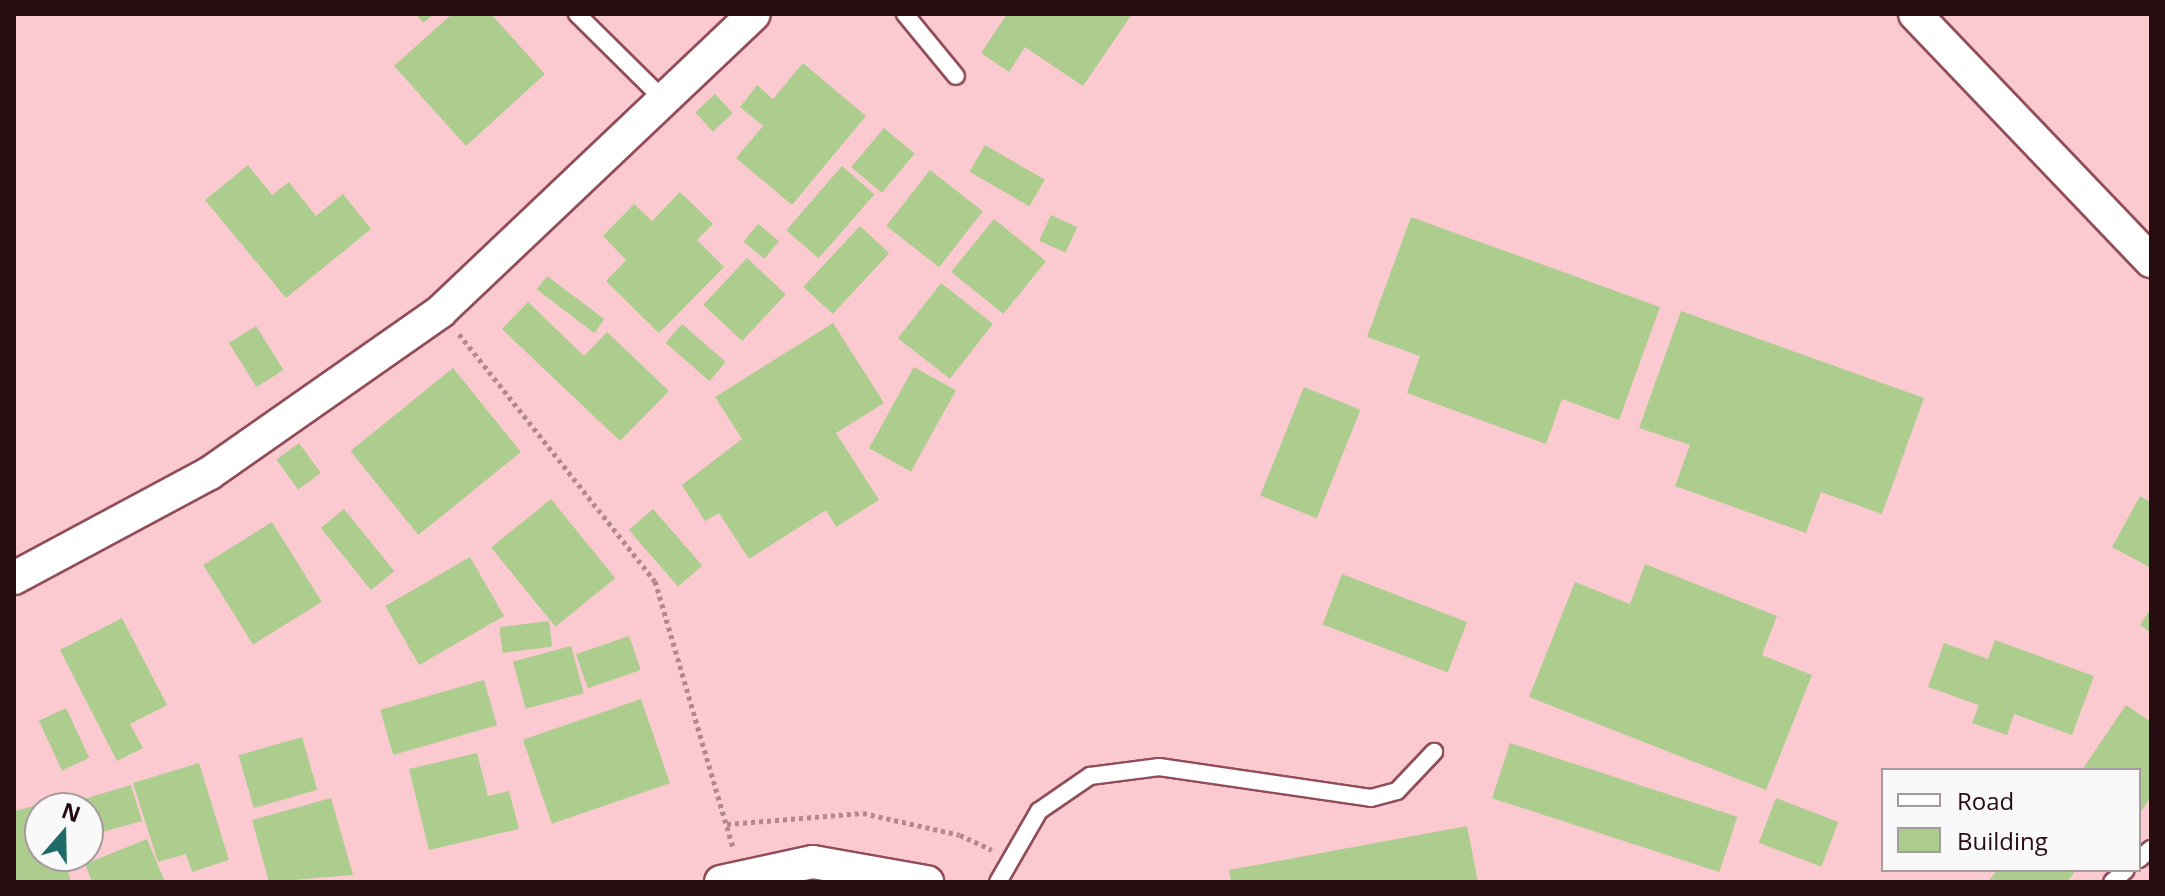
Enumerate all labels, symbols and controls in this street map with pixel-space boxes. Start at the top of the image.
legend [1881,768,2141,872]
text: Road [1957,784,2014,817]
north arrow [24,792,104,872]
text: N [58,794,85,828]
text: Building [1957,824,2048,857]

